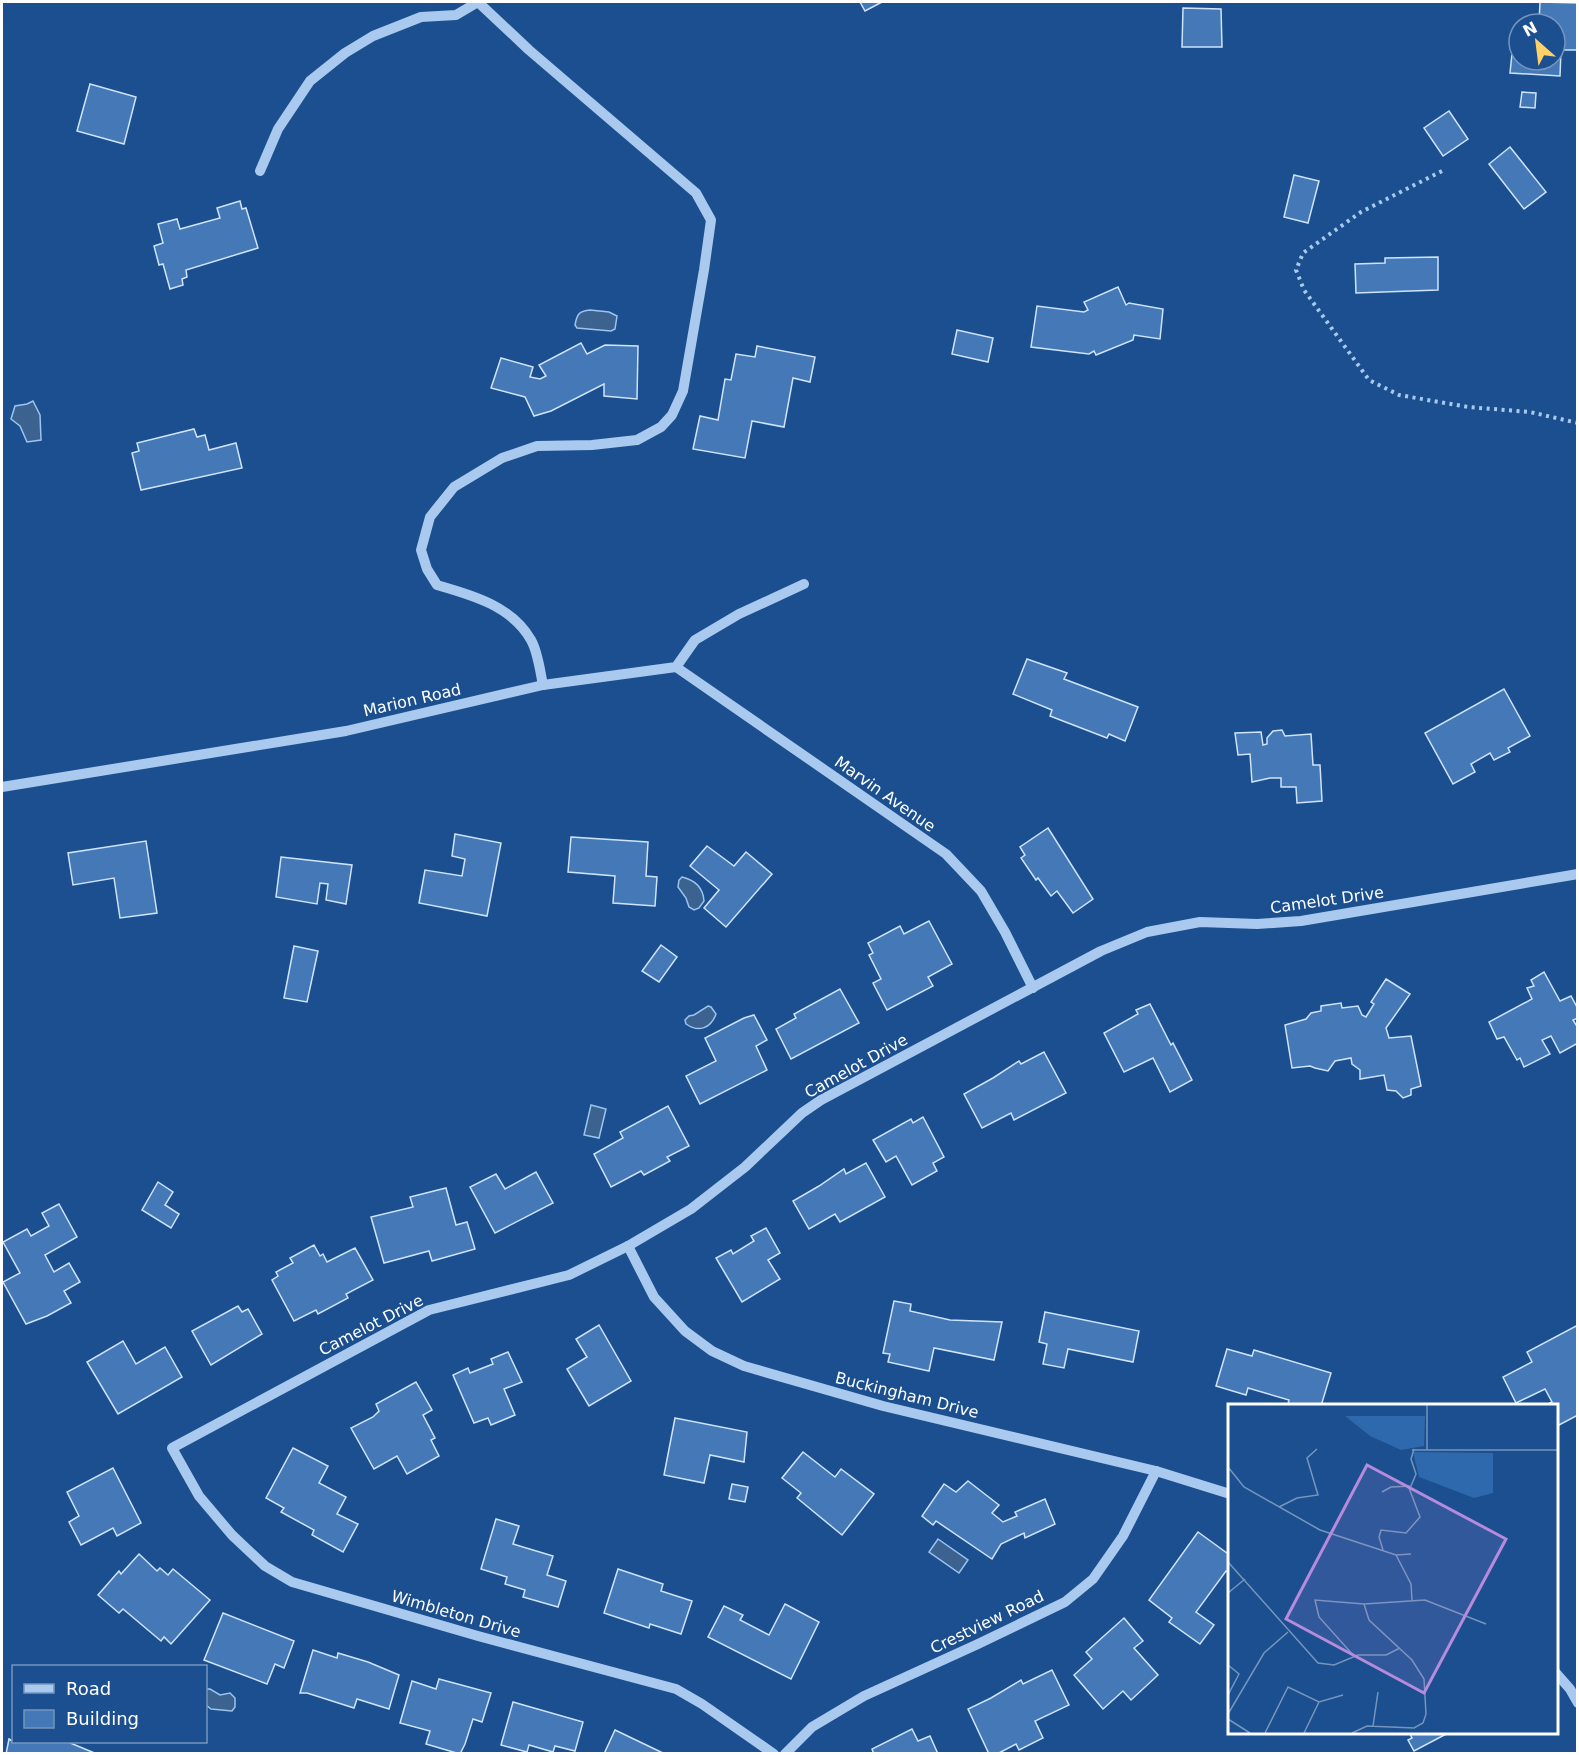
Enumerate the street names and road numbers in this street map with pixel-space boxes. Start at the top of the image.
street label: Marion Road [361,680,463,720]
street label: Marvin Avenue [831,752,939,836]
street label: Camelot Drive [1269,883,1385,917]
street label: Camelot Drive [801,1030,911,1102]
street label: Camelot Drive [316,1291,426,1359]
street label: Buckingham Drive [833,1368,981,1422]
street label: Wimbleton Drive [389,1586,523,1642]
street label: Crestview Road [927,1586,1047,1658]

